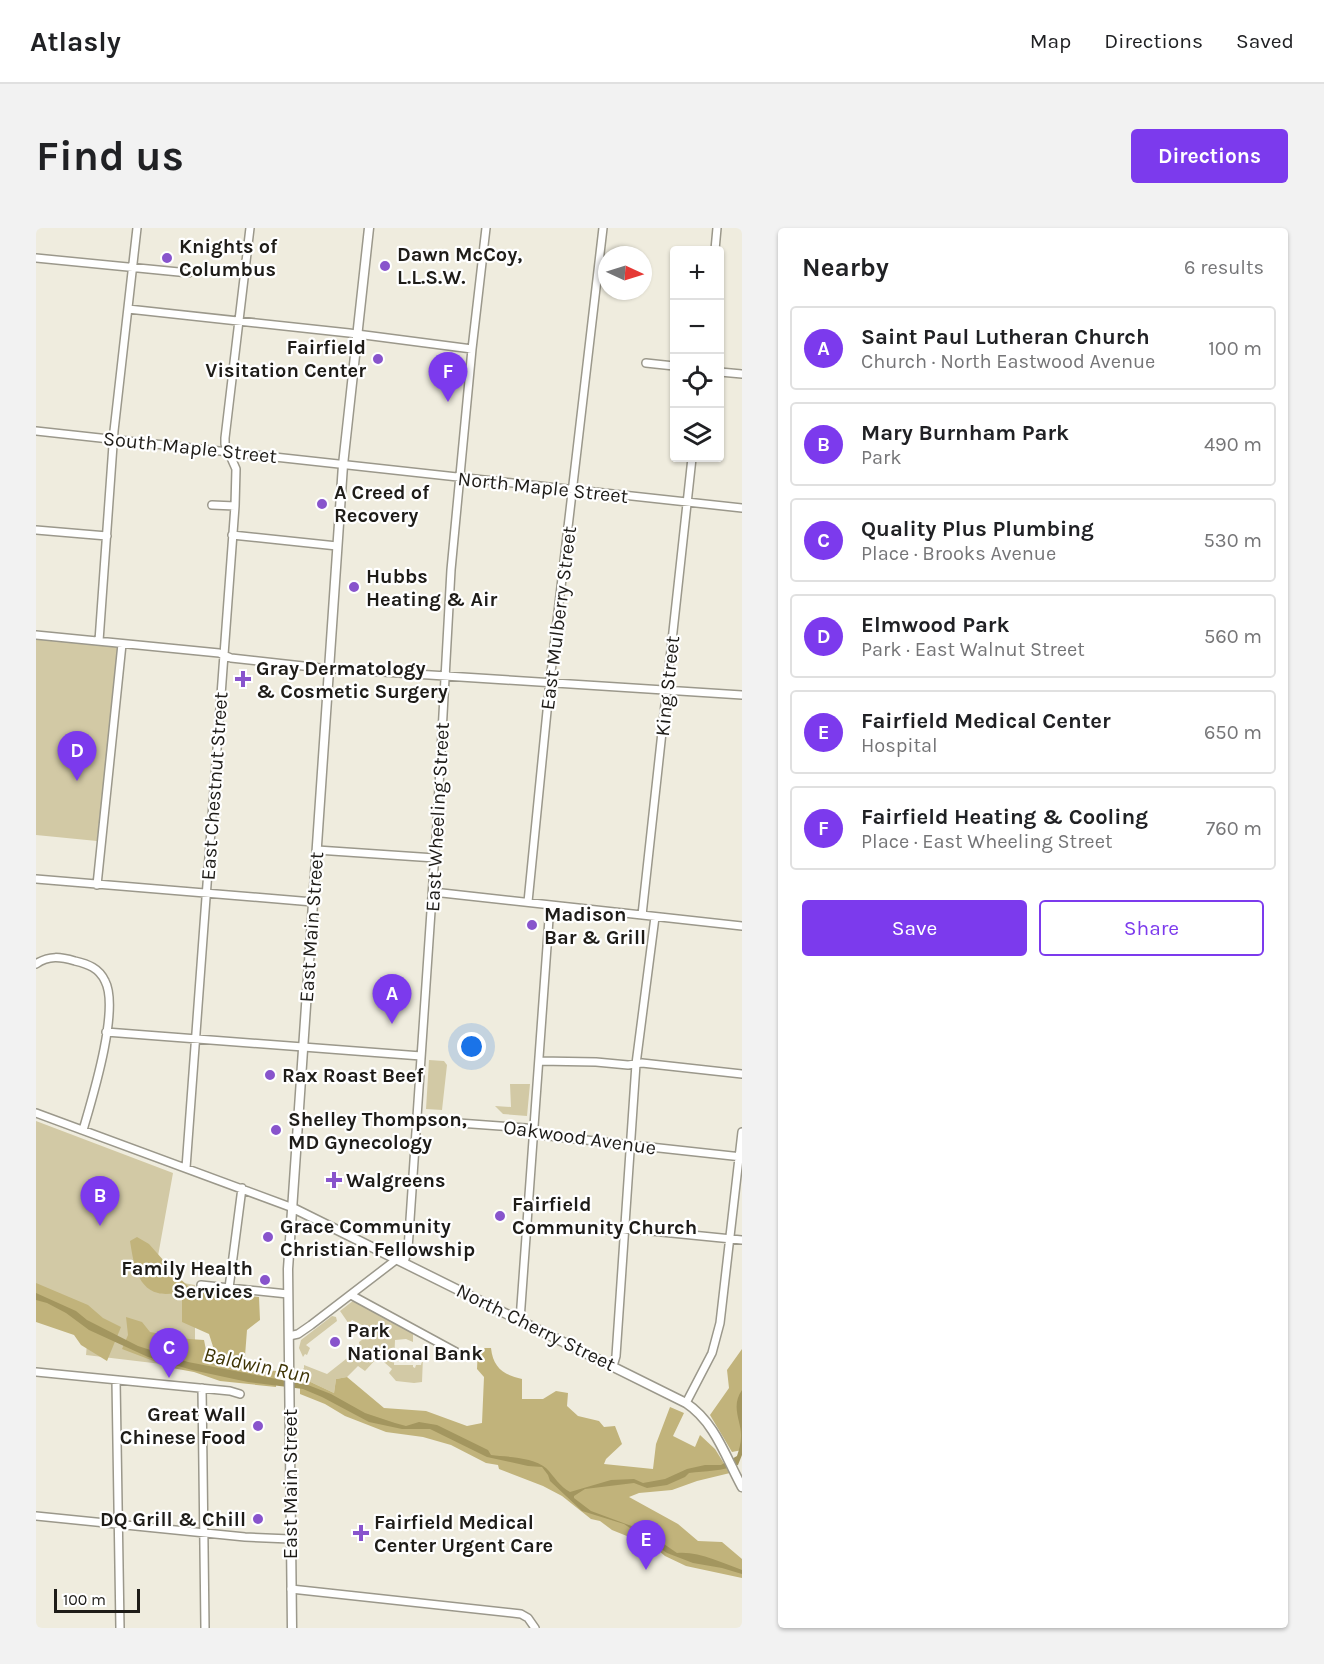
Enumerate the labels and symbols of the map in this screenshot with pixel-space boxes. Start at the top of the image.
place label: Knights of Columbus [179,235,278,281]
place label: Dawn McCoy, L.L.S.W. [397,243,522,289]
north arrow [598,246,652,300]
marker: Knights of Columbus [160,251,174,265]
marker: Dawn McCoy, L.L.S.W. [378,259,392,273]
place label: Fairfield Visitation Center [205,336,366,382]
marker: Fairfield Visitation Center [371,352,385,366]
pin: F [428,352,468,402]
street label: South Maple Street [102,427,278,468]
street label: North Maple Street [457,467,630,508]
place label: A Creed of Recovery [334,481,430,527]
marker: A Creed of Recovery [315,497,329,511]
street label: East Mulberry Street [536,524,581,711]
place label: Hubbs Heating & Air [366,565,497,611]
marker: Hubbs Heating & Air [347,580,361,594]
street label: King Street [651,634,684,738]
place label: Gray Dermatology & Cosmetic Surgery [256,657,448,703]
marker: Gray Dermatology & Cosmetic Surgery [234,670,252,688]
street label: East Chestnut Street [196,690,233,881]
street label: East Wheeling Street [421,721,454,913]
pin: D [58,732,96,781]
street label: East Main Street [295,851,328,1003]
place label: Madison Bar & Grill [544,903,646,949]
marker: Madison Bar & Grill [525,918,539,932]
pin: A [372,974,412,1024]
your location [457,1032,486,1061]
place label: Rax Roast Beef [282,1064,424,1087]
marker: Rax Roast Beef [263,1068,277,1082]
place label: Shelley Thompson, MD Gynecology [288,1108,467,1154]
street label: Oakwood Avenue [502,1115,658,1160]
marker: Shelley Thompson, MD Gynecology [269,1123,283,1137]
place label: Walgreens [346,1169,446,1192]
marker: Walgreens [327,1173,341,1187]
pin: B [80,1176,120,1226]
place label: Fairfield Community Church [512,1193,697,1239]
marker: Fairfield Community Church [493,1209,507,1223]
place label: Grace Community Christian Fellowship [280,1215,475,1261]
marker: Grace Community Christian Fellowship [261,1230,275,1244]
place label: Family Health Services [121,1257,253,1303]
marker: Family Health Services [258,1273,272,1287]
street label: North Cherry Street [452,1279,620,1376]
place label: Park National Bank [347,1319,483,1365]
pin: C [150,1328,188,1378]
marker: Park National Bank [328,1335,342,1349]
water label: Baldwin Run [201,1342,313,1388]
place label: Great Wall Chinese Food [120,1403,246,1449]
street label: East Main Street [279,1408,302,1559]
marker: Great Wall Chinese Food [251,1419,265,1433]
place label: DQ Grill & Chill [100,1508,246,1531]
place label: Fairfield Medical Center Urgent Care [374,1511,553,1557]
marker: DQ Grill & Chill [251,1512,265,1526]
pin: E [626,1520,666,1570]
marker: Fairfield Medical Center Urgent Care [352,1524,370,1542]
scale bar [54,1586,140,1614]

